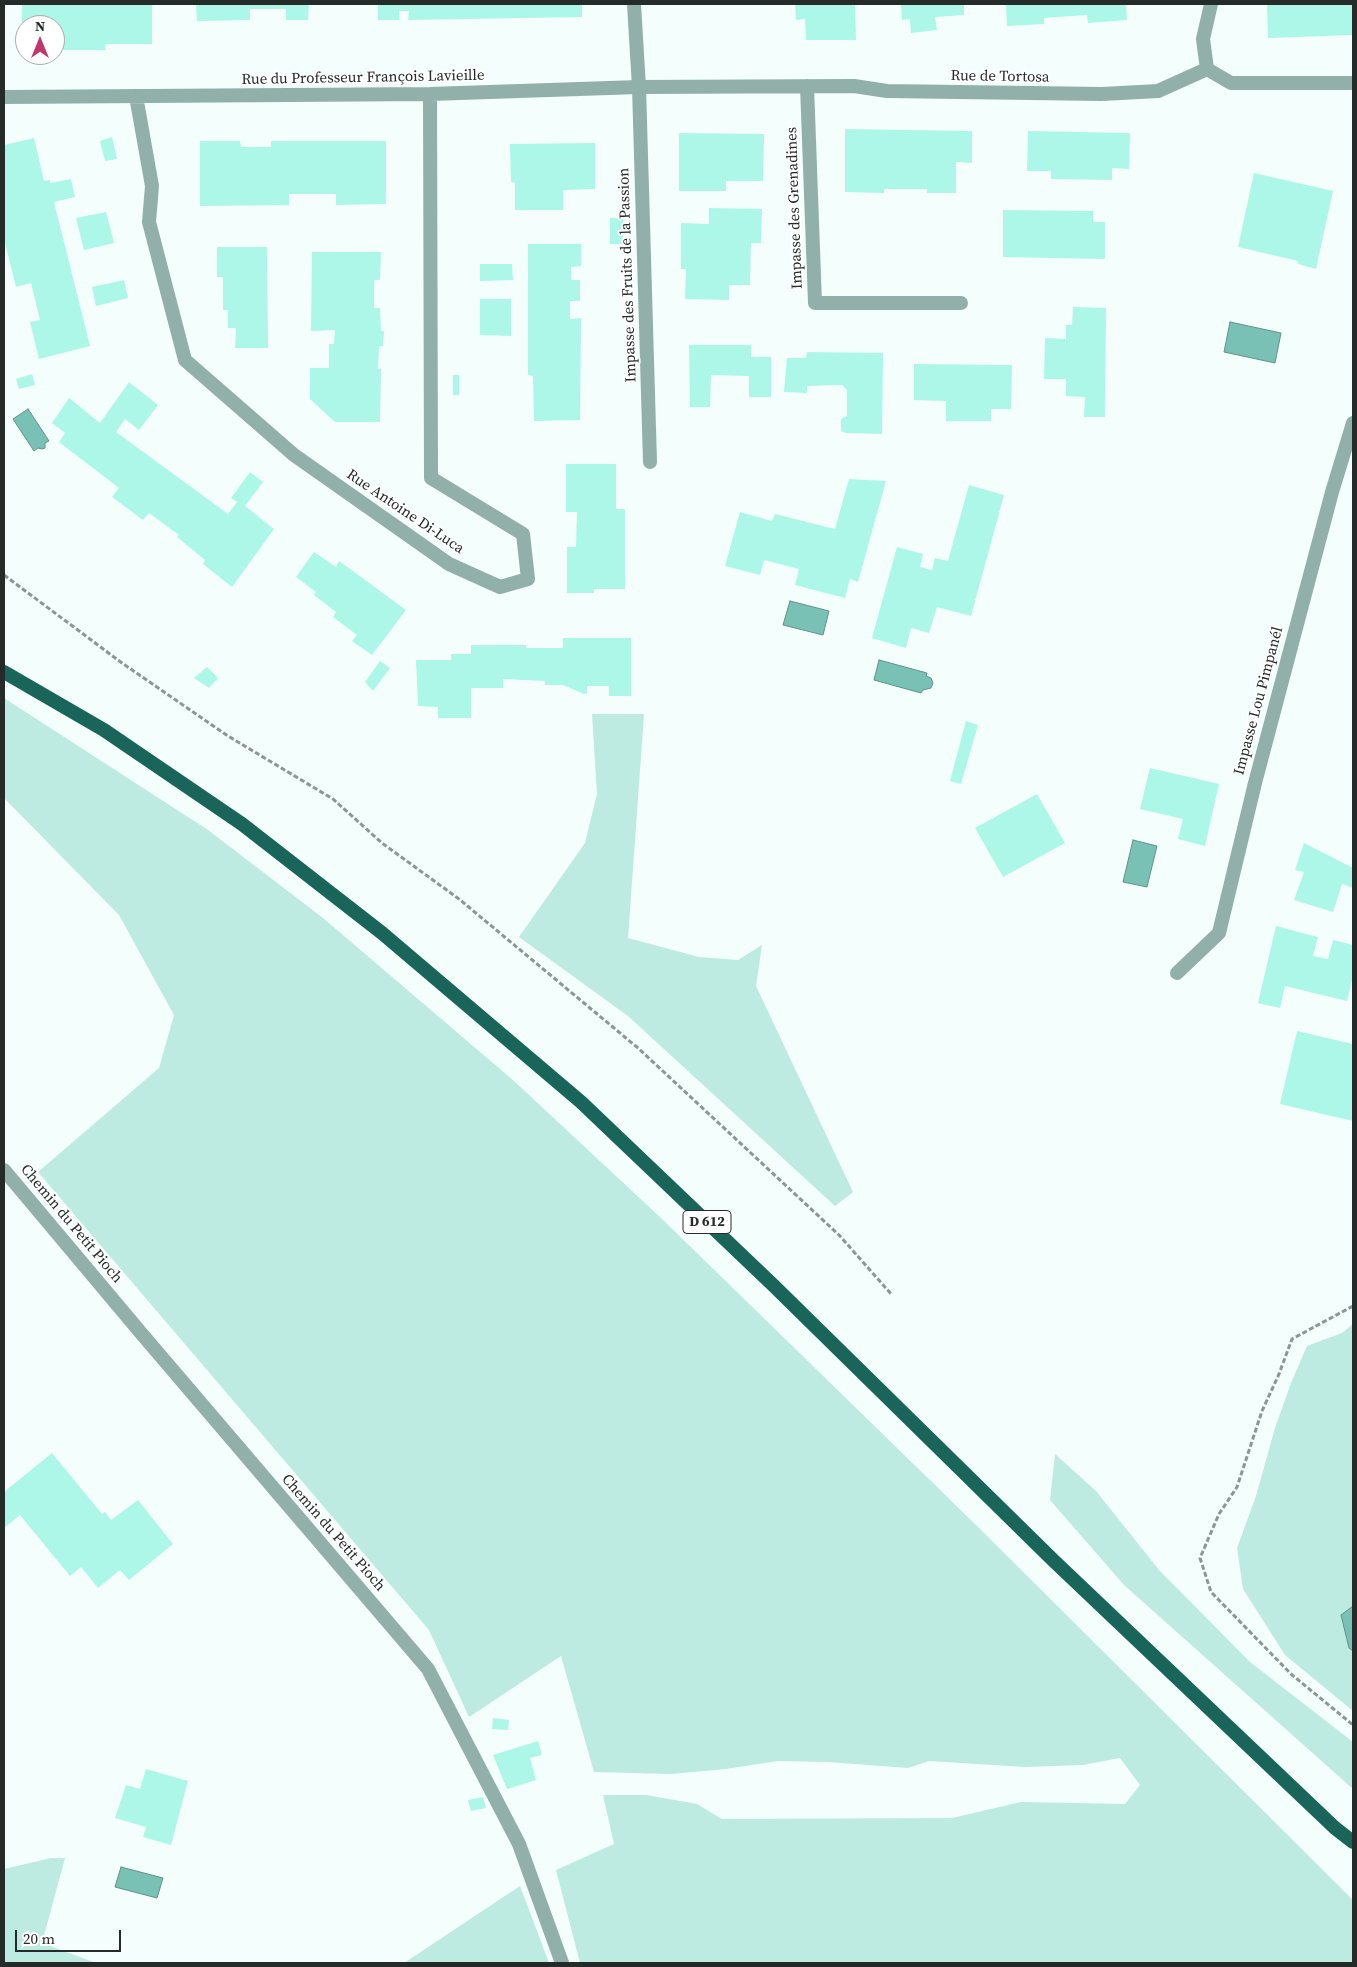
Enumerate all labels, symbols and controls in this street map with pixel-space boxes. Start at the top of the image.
north arrow [15,15,65,65]
text: N [35,16,45,36]
street label: Rue du Professeur François Lavieille [241,67,485,89]
street label: Rue de Tortosa [950,67,1050,87]
street label: Impasse des Grenadines [783,126,807,290]
street label: Impasse des Fruits de la Passion [615,167,641,383]
street label: Rue Antoine Di-Luca [343,466,467,558]
street label: Impasse Lou Pimpanél [1231,625,1287,777]
street label: Chemin du Petit Pioch [16,1161,126,1287]
road number: D 612 [683,1210,731,1234]
street label: Chemin du Petit Pioch [277,1471,389,1595]
scale bar [18,1920,124,1952]
text: 20 m [23,1928,55,1949]

